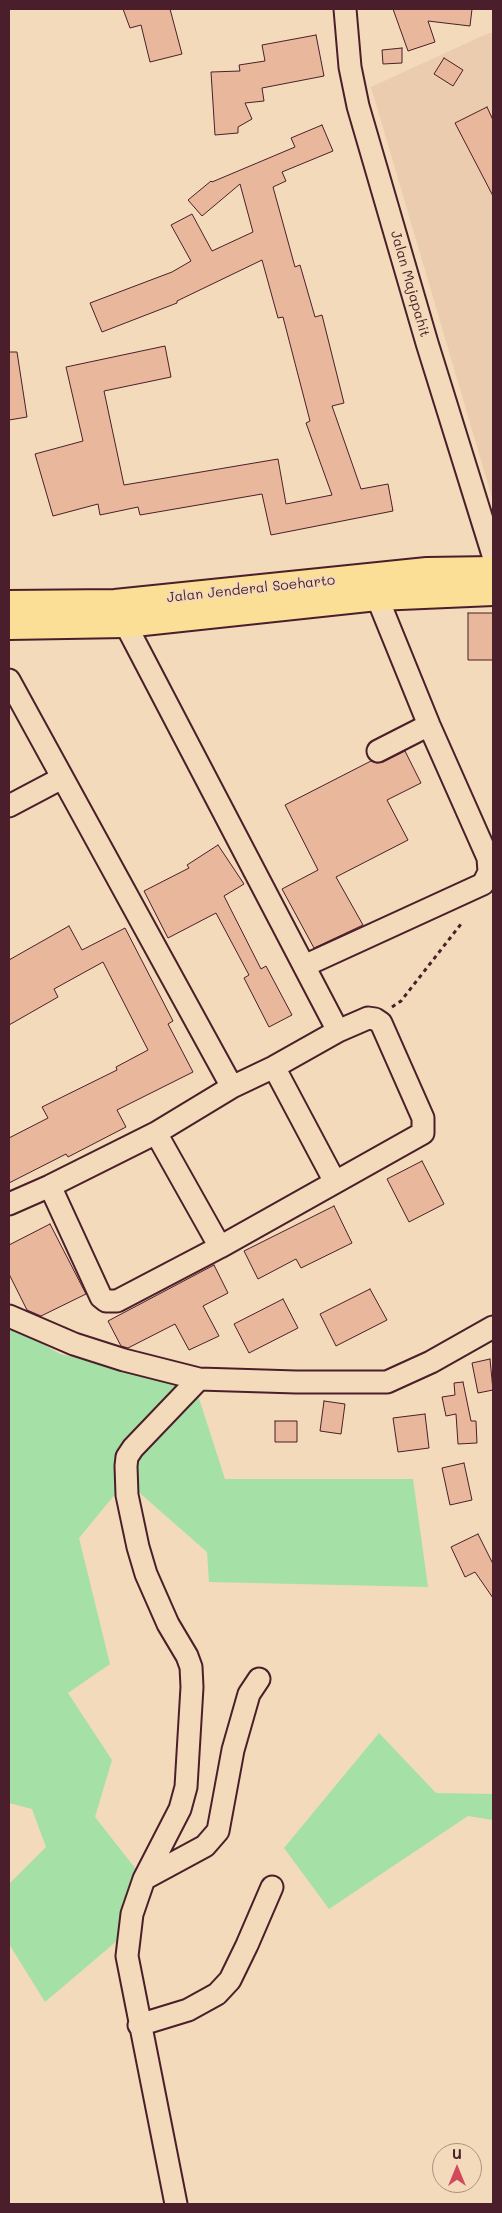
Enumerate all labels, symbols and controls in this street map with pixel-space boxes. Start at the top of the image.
street label: Jalan Majapahit [387,229,433,339]
street label: Jalan Jenderal Soeharto [166,572,336,606]
north arrow [432,2143,482,2193]
text: U [452,2144,462,2163]

